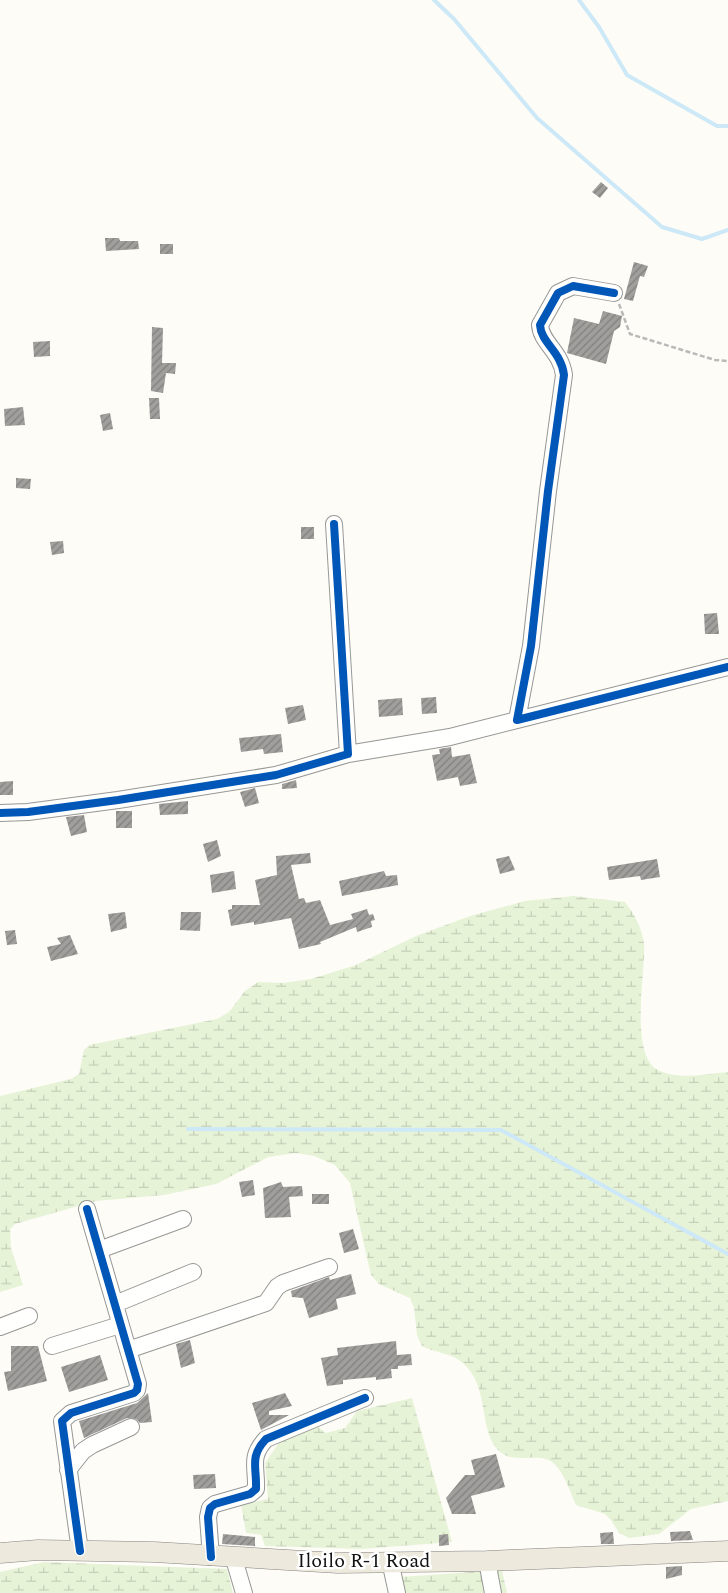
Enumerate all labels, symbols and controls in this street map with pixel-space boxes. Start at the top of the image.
street label: Iloilo R-1 Road [298,1546,430,1576]

